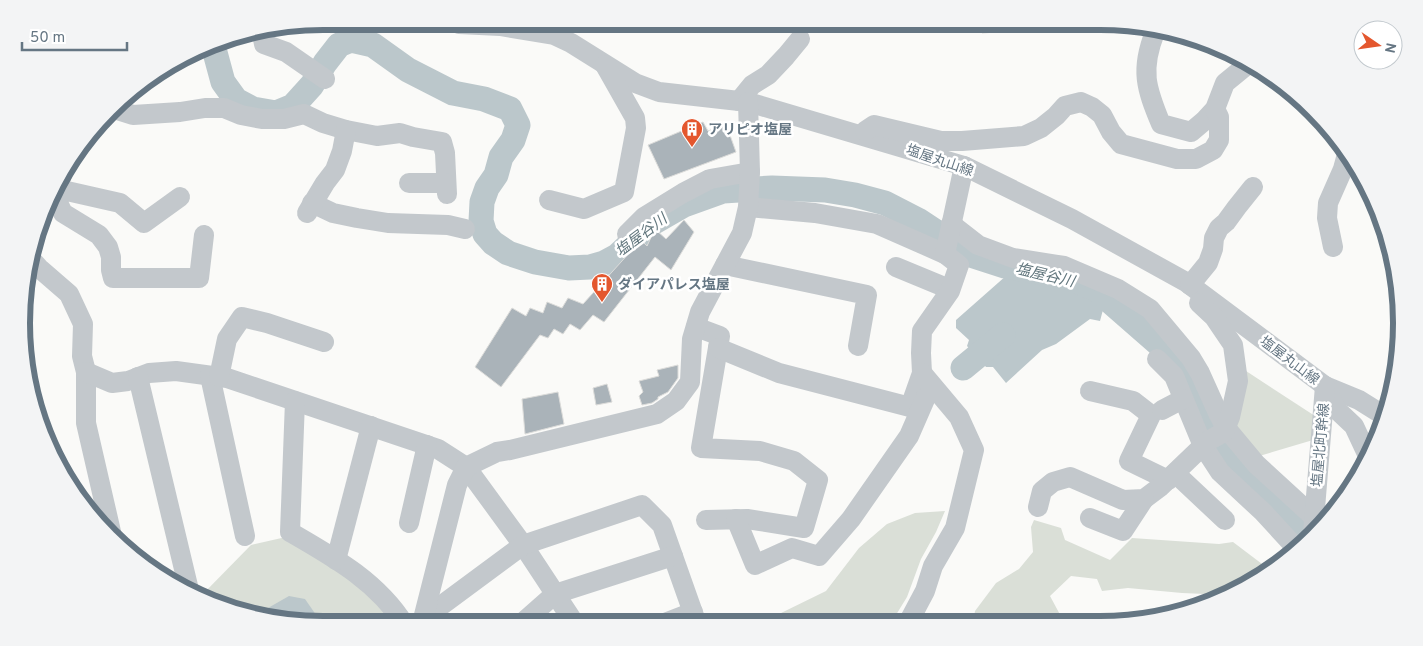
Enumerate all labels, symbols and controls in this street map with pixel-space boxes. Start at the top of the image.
scale bar [22,20,128,52]
north arrow [1353,20,1403,70]
text: 50 m [30,29,65,48]
text: N [1380,41,1399,54]
building icon: アリピオ塩屋 [680,117,704,148]
place label: アリピオ塩屋 [708,121,792,139]
street label: 塩屋丸山線 [904,141,976,181]
water label: 塩屋谷川 [612,209,673,262]
water label: 塩屋谷川 [1013,260,1078,293]
building icon: ダイアパレス塩屋 [590,272,614,303]
place label: ダイアパレス塩屋 [618,276,730,294]
street label: 塩屋丸山線 [1256,333,1323,389]
street label: 塩屋北町幹線 [1308,402,1334,488]

